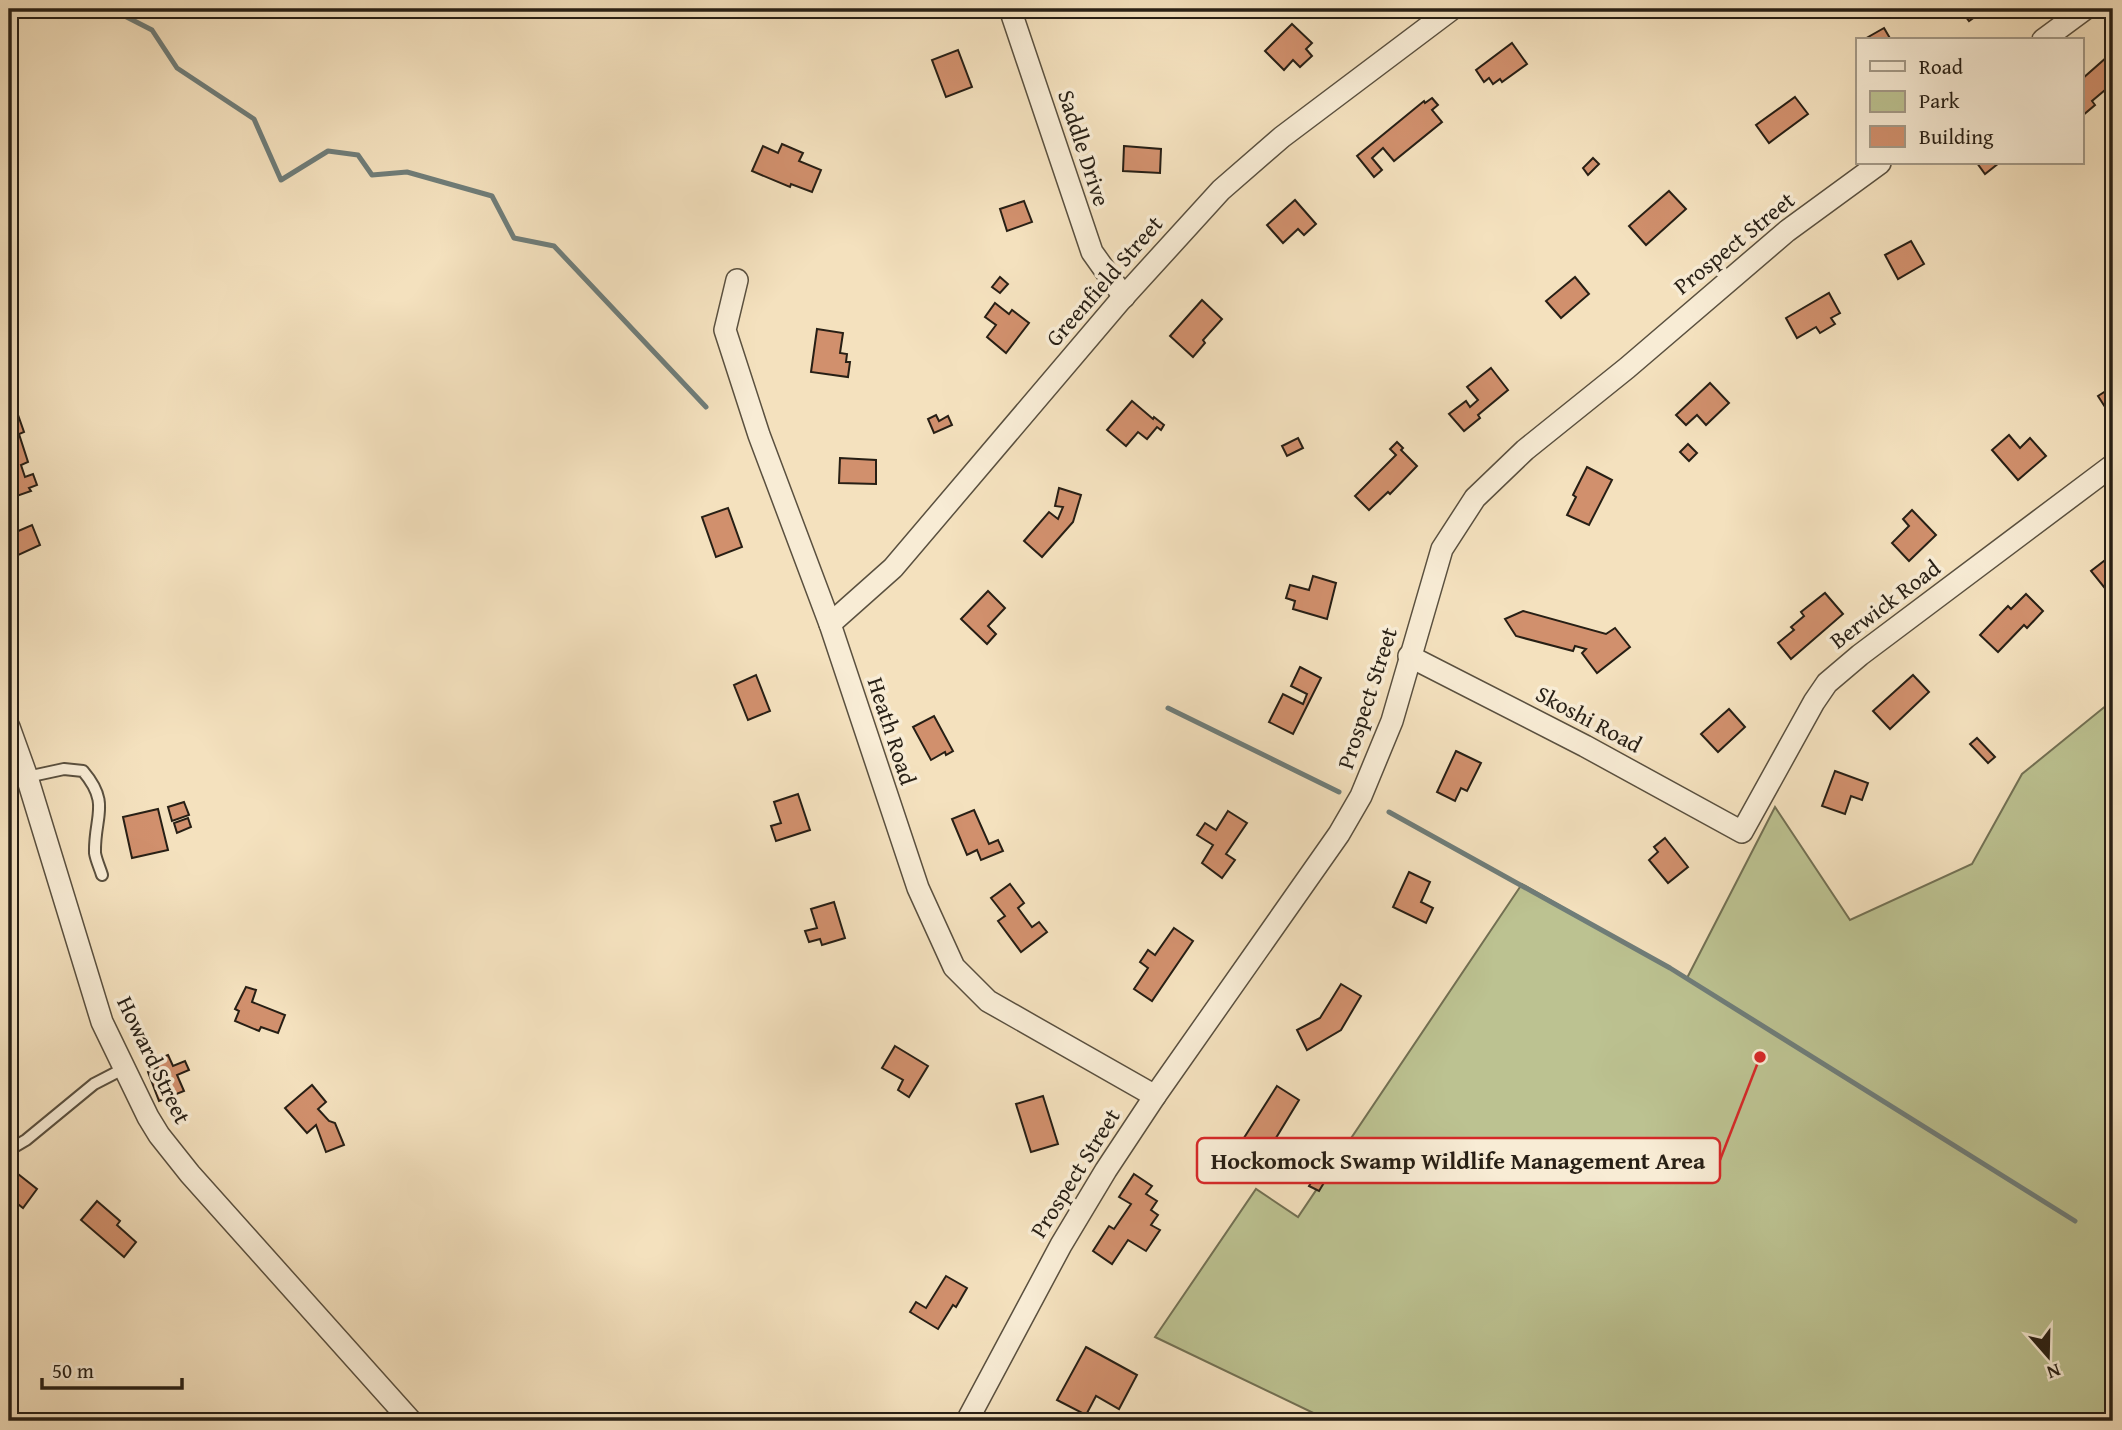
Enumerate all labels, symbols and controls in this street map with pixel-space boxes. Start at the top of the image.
legend [1856,38,2084,164]
text: Road [1919,51,1964,82]
street label: Saddle Drive [1050,85,1119,210]
text: Park [1919,85,1960,116]
text: Building [1919,121,1994,152]
street label: Prospect Street [1666,183,1801,302]
street label: Greenfield Street [1037,208,1170,353]
street label: Berwick Road [1823,551,1947,656]
street label: Prospect Street [1328,623,1405,773]
street label: Heath Road [860,673,926,789]
street label: Skoshi Road [1530,677,1649,761]
street label: Howard Street [109,990,200,1129]
street label: Prospect Street [1022,1102,1128,1244]
callout: Hockomock Swamp Wildlife Management Area [1197,1138,1720,1183]
text: Hockomock Swamp Wildlife Management Area [1211,1143,1706,1178]
north arrow [2014,1322,2084,1392]
scale bar [42,1346,182,1390]
text: 50 m [52,1355,94,1386]
text: N [2043,1357,2065,1387]

